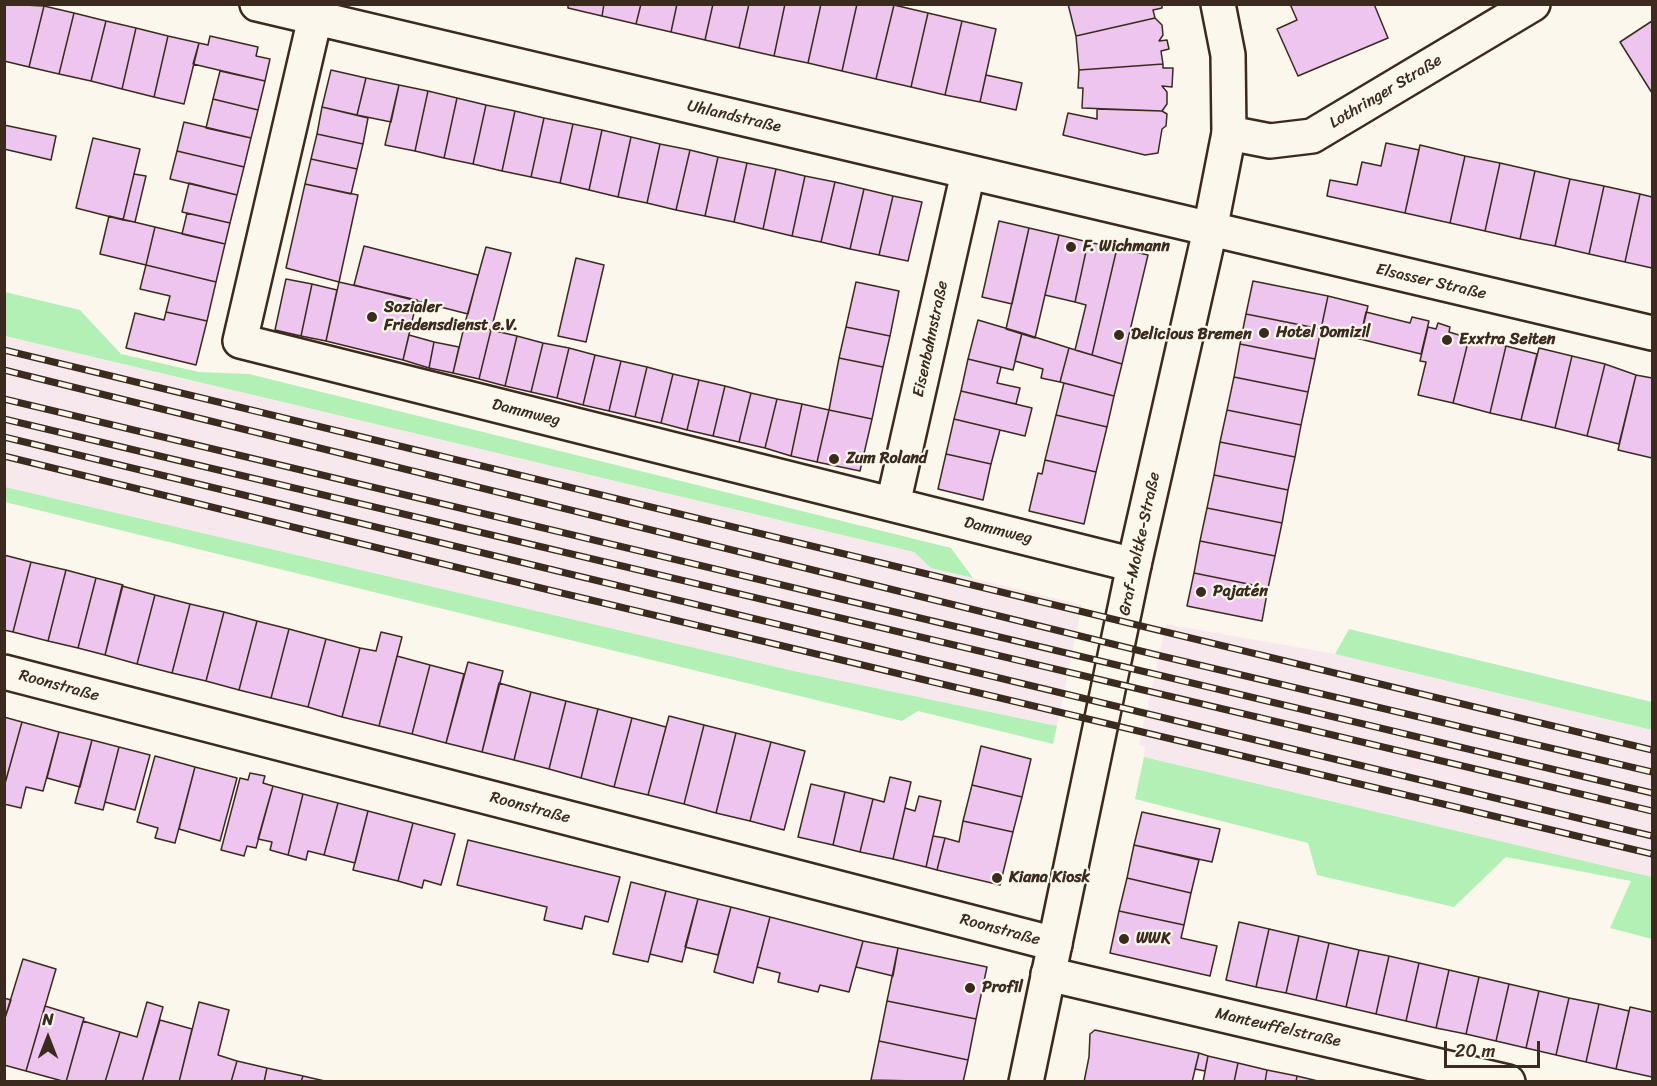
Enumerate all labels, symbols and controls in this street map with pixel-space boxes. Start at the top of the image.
street label: Lothringer Straße [1326,51,1446,133]
street label: Uhlandstraße [685,97,783,137]
place label: F. Wichmann [1083,237,1170,257]
marker: F. Wichmann [1064,240,1078,254]
street label: Elsasser Straße [1374,260,1488,304]
street label: Eisenbahnstraße [909,279,953,399]
place label: Sozialer Friedensdienst e.V. [384,298,518,336]
marker: Sozialer Friedensdienst e.V. [365,310,379,324]
place label: Hotel Domizil [1276,323,1370,343]
place label: Delicious Bremen [1131,325,1252,345]
marker: Hotel Domizil [1257,326,1271,340]
marker: Delicious Bremen [1112,328,1126,342]
place label: Exxtra Seiten [1459,330,1555,350]
marker: Exxtra Seiten [1440,333,1454,347]
street label: Dammweg [490,395,562,431]
place label: Zum Roland [846,449,927,469]
marker: Zum Roland [827,452,841,466]
street label: Graf-Moltke-Straße [1115,470,1165,618]
street label: Dammweg [962,513,1034,549]
place label: Pajatén [1213,582,1268,602]
marker: Pajatén [1194,585,1208,599]
street label: Roonstraße [17,666,101,706]
street label: Roonstraße [488,788,572,828]
place label: Kiana Kiosk [1009,868,1090,888]
marker: Kiana Kiosk [990,871,1004,885]
street label: Roonstraße [958,910,1042,950]
place label: WWK [1136,929,1171,949]
marker: WWK [1117,932,1131,946]
place label: Profil [982,978,1023,998]
marker: Profil [963,981,977,995]
street label: Manteuffelstraße [1213,1004,1343,1052]
text: N [42,1005,54,1034]
north arrow [18,1008,78,1068]
scale bar [1447,1029,1543,1067]
text: 20 m [1455,1035,1495,1067]

